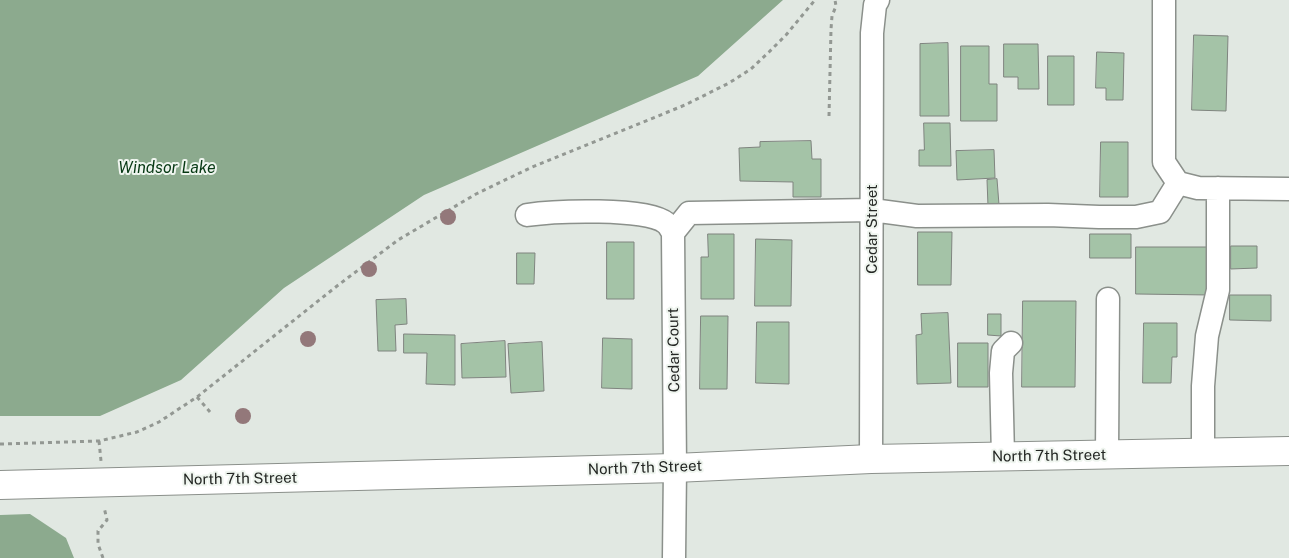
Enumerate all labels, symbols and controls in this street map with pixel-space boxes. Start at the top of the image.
water label: Windsor Lake [118,158,216,178]
street label: Cedar Street [863,184,881,274]
street label: Cedar Court [664,308,684,392]
street label: North 7th Street [992,446,1106,466]
street label: North 7th Street [588,457,702,479]
street label: North 7th Street [183,469,297,489]

